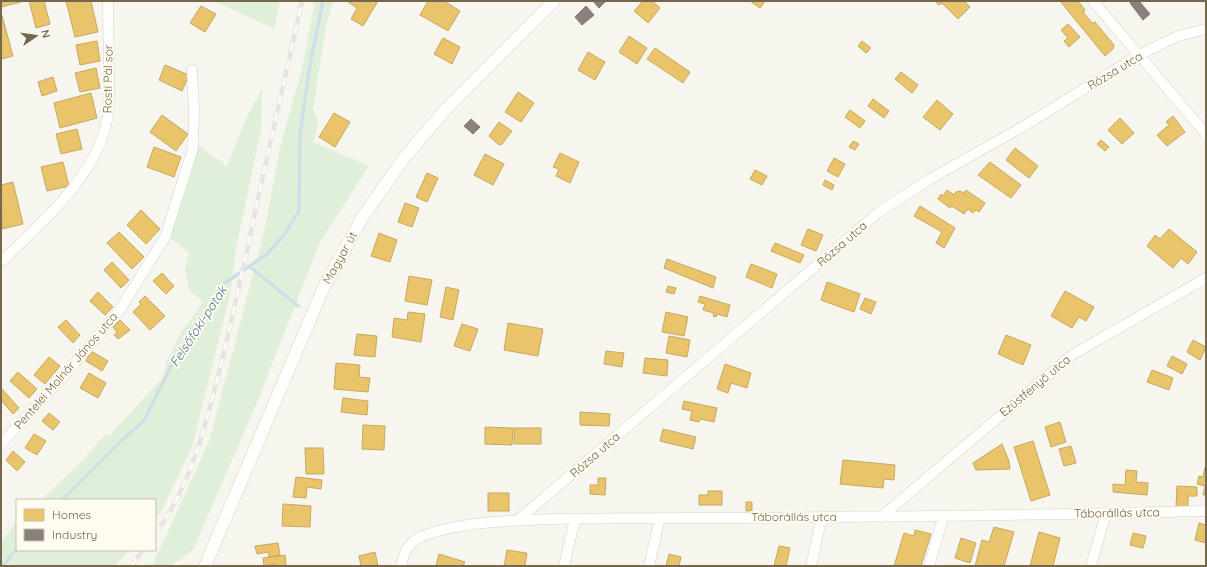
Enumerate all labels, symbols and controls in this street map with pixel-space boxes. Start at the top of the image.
north arrow [16,16,56,56]
text: N [38,28,53,39]
street label: Rosti Pál sor [99,44,116,113]
street label: Rózsa utca [1085,48,1145,93]
street label: Rózsa utca [814,218,870,269]
street label: Magyar út [319,229,360,287]
water label: Felsőfoki-patak [166,282,231,369]
street label: Pentelei Molnár János utca [11,309,121,432]
street label: Ezüstfenyő utca [996,352,1073,420]
street label: Rózsa utca [567,429,623,480]
legend [16,499,156,551]
street label: Táborállás utca [1074,504,1160,521]
text: Homes [52,507,92,522]
street label: Táborállás utca [751,509,837,524]
text: Industry [52,527,97,542]

